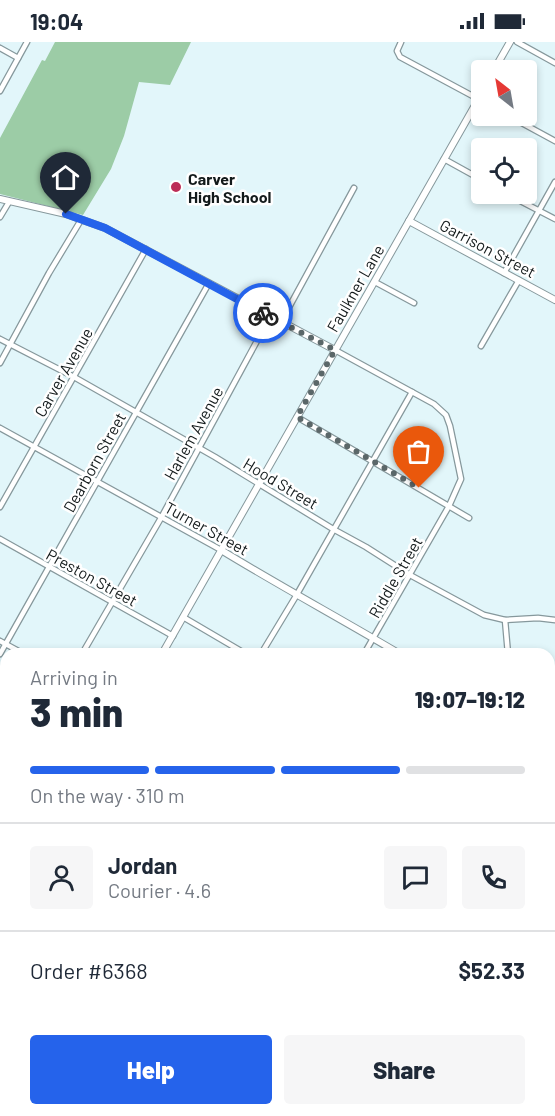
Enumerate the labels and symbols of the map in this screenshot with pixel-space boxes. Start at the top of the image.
north arrow [471,60,537,126]
pin [40,152,91,214]
place label: Carver High School [188,169,272,206]
marker: Carver High School [169,180,183,194]
street label: Garrison Street [437,215,539,281]
street label: Faulkner Lane [322,241,388,335]
courier [233,283,293,343]
street label: Carver Avenue [30,324,96,420]
street label: Harlem Avenue [159,383,227,483]
street label: Dearborn Street [59,409,129,515]
pin [393,426,444,488]
street label: Hood Street [240,453,322,513]
street label: Turner Street [162,497,252,559]
street label: Riddle Street [364,533,426,621]
street label: Preston Street [43,544,141,610]

